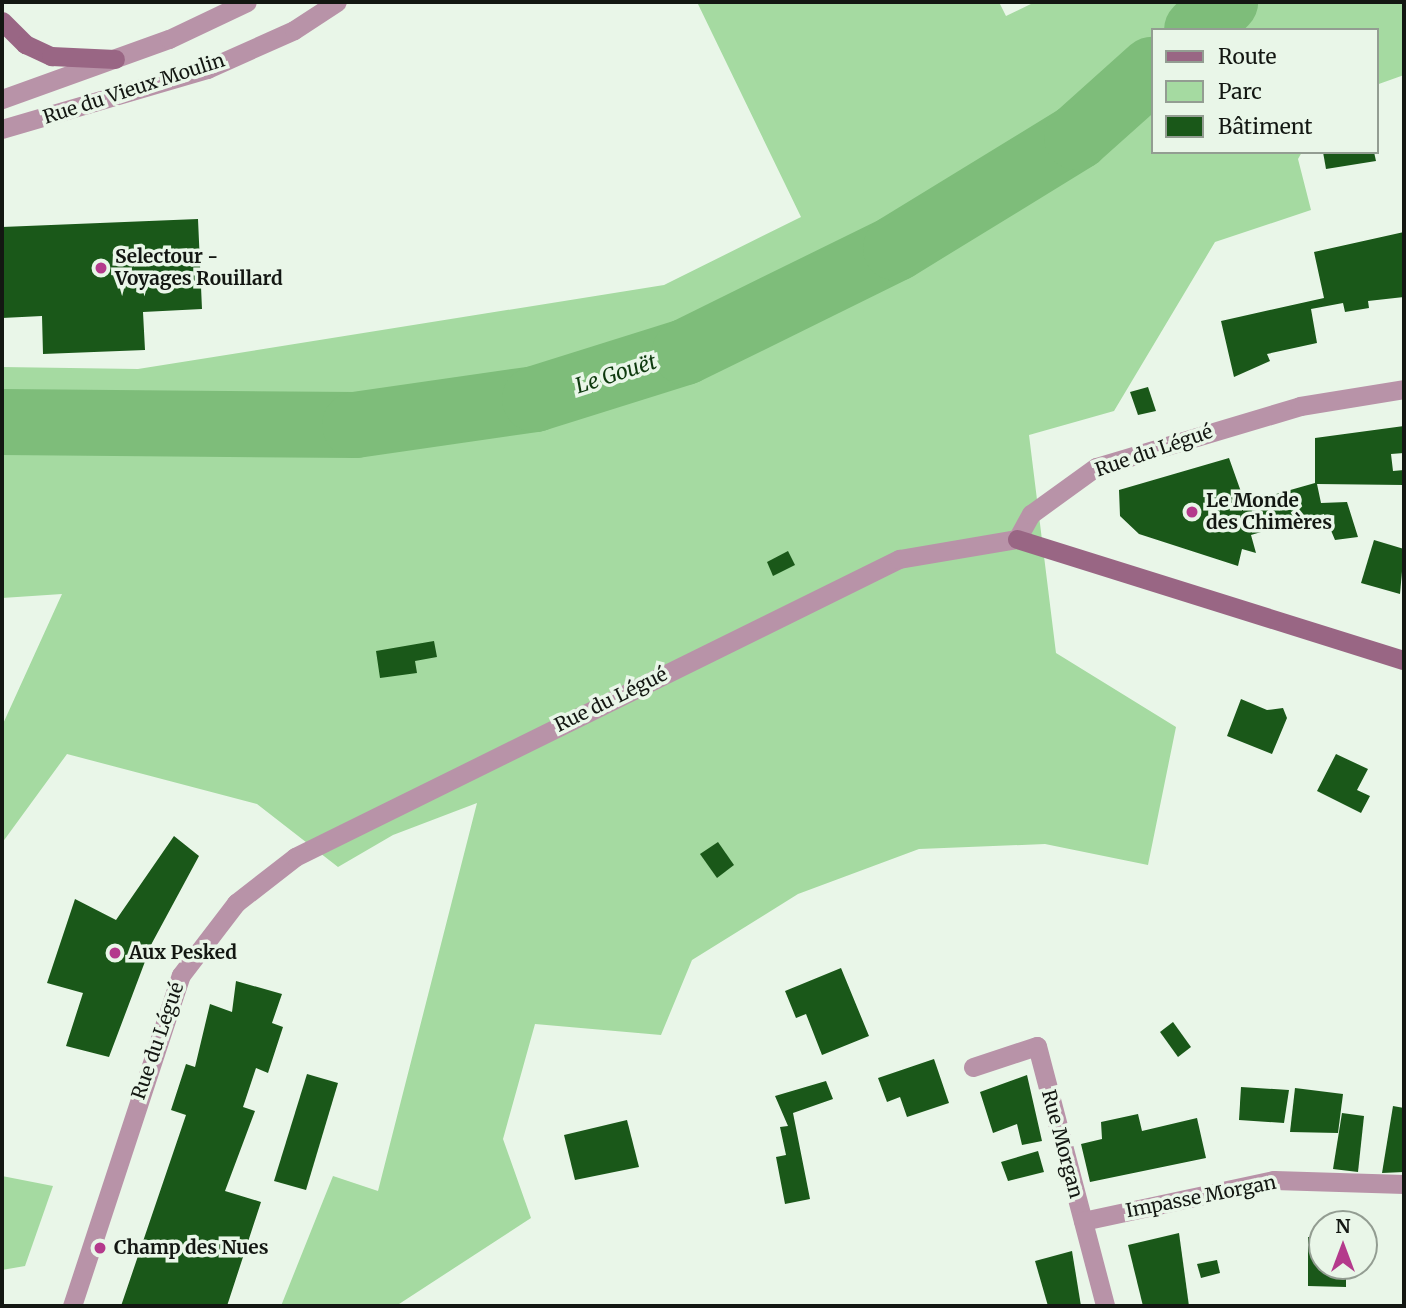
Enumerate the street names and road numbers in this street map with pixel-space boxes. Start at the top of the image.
street label: Rue du Vieux Moulin [40,49,228,129]
street label: Rue du Légué [1092,420,1216,482]
street label: Rue du Légué [551,663,671,737]
street label: Rue du Légué [127,979,189,1103]
street label: Rue Morgan [1037,1087,1087,1201]
street label: Impasse Morgan [1124,1171,1278,1223]

